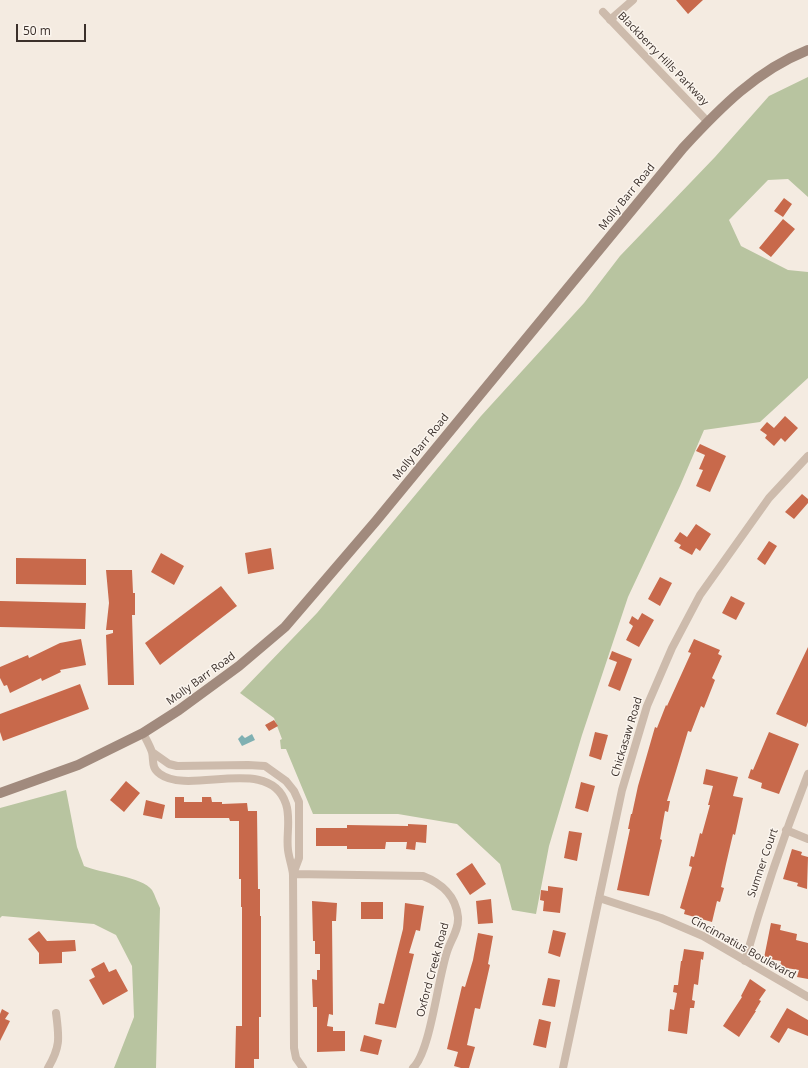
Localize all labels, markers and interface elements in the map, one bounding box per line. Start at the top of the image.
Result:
street label: Blackberry Hills Parkway [615,9,711,109]
scale bar [18,16,88,42]
text: 50 m [23,22,51,39]
street label: Molly Barr Road [596,161,658,233]
street label: Molly Barr Road [390,411,452,483]
street label: Molly Barr Road [164,650,238,708]
street label: Chickasaw Road [609,696,645,778]
street label: Sumner Court [745,827,781,899]
street label: Cincinnatius Boulevard [688,914,798,982]
street label: Oxford Creek Road [414,921,452,1019]

